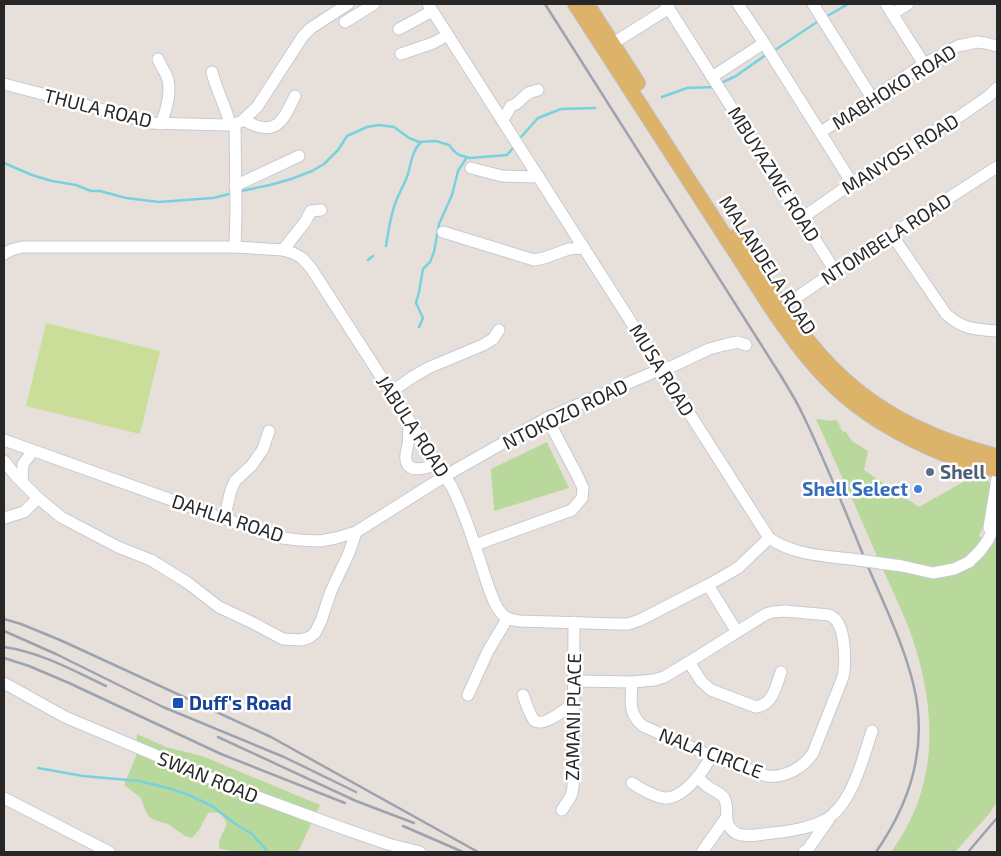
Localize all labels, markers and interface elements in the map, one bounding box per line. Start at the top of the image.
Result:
street label: MABHOKO ROAD [827,39,960,134]
street label: THULA ROAD [42,83,155,132]
street label: MBUYAZWE ROAD [724,102,825,246]
street label: MANYOSI ROAD [837,108,963,199]
street label: NTOMBELA ROAD [817,188,955,289]
street label: MALANDELA ROAD [715,191,822,338]
street label: MUSA ROAD [625,319,700,420]
street label: JABULA ROAD [372,370,455,481]
street label: NTOKOZO ROAD [498,373,631,454]
place label: Shell [940,460,987,483]
marker: Shell [924,466,936,478]
place label: Shell Select [802,477,908,500]
marker: Shell Select [912,483,924,495]
street label: DAHLIA ROAD [169,489,287,546]
street label: ZAMANI PLACE [560,653,585,781]
place label: Duff's Road [189,691,292,714]
marker: Duff's Road [171,696,185,710]
street label: NALA CIRCLE [656,722,766,783]
street label: SWAN ROAD [155,746,262,807]

